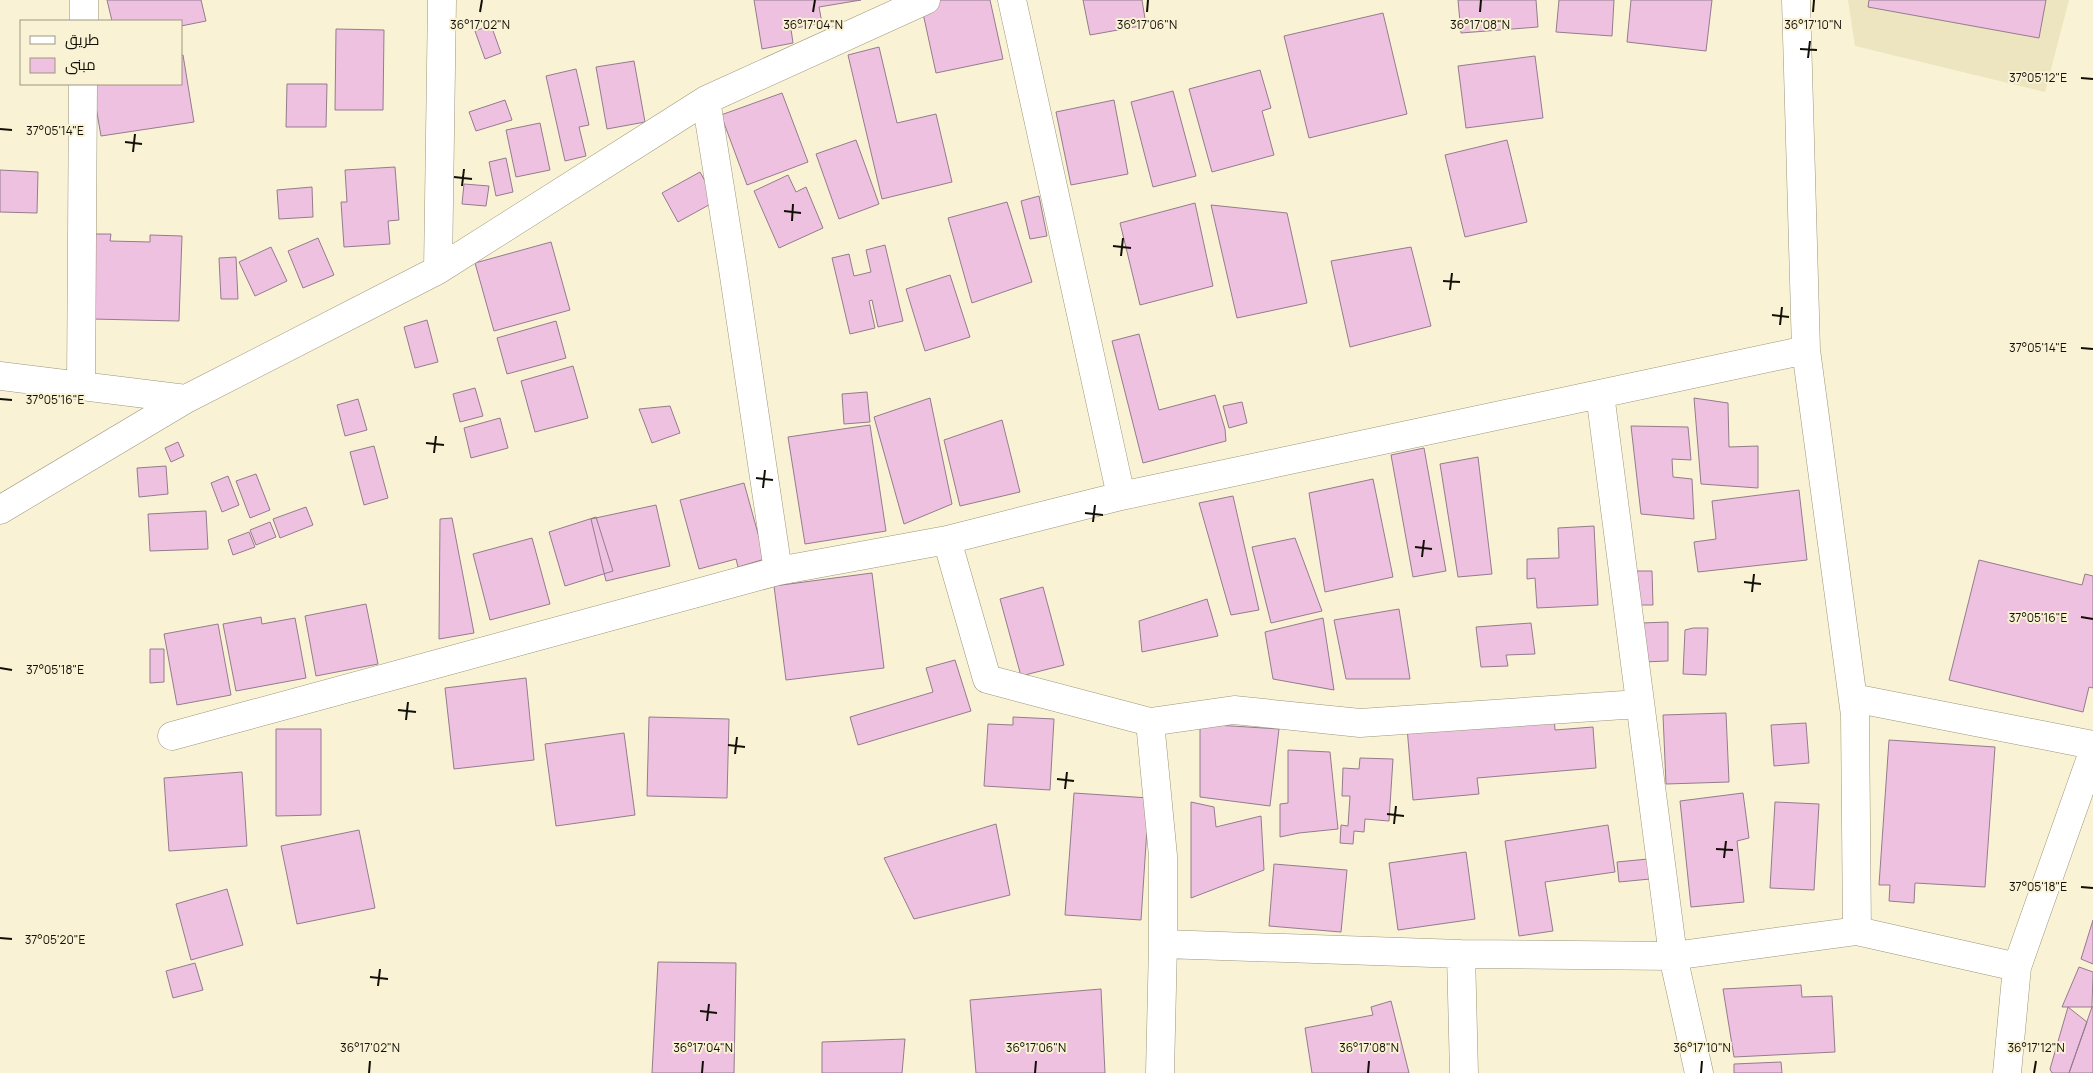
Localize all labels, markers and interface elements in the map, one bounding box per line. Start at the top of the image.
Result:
text: 36°17'02"N [450,16,510,33]
text: 36°17'04"N [783,16,843,33]
text: 36°17'06"N [1117,16,1177,33]
text: 36°17'08"N [1450,16,1510,33]
text: 36°17'10"N [1784,16,1842,33]
legend [20,20,182,85]
text: طريق [65,29,99,50]
text: مبنى [65,54,96,75]
text: 37°05'12"E [2009,69,2067,86]
text: 37°05'14"E [26,122,84,139]
text: 37°05'14"E [2009,339,2067,356]
text: 37°05'16"E [26,391,84,408]
text: 37°05'16"E [2009,609,2067,626]
text: 37°05'18"E [26,661,84,678]
text: 37°05'18"E [2009,878,2067,895]
text: 37°05'20"E [25,931,85,948]
text: 36°17'02"N [340,1039,400,1056]
text: 36°17'04"N [673,1039,733,1056]
text: 36°17'06"N [1006,1039,1066,1056]
text: 36°17'08"N [1339,1039,1399,1056]
text: 36°17'10"N [1673,1039,1731,1056]
text: 36°17'12"N [2007,1039,2065,1056]

